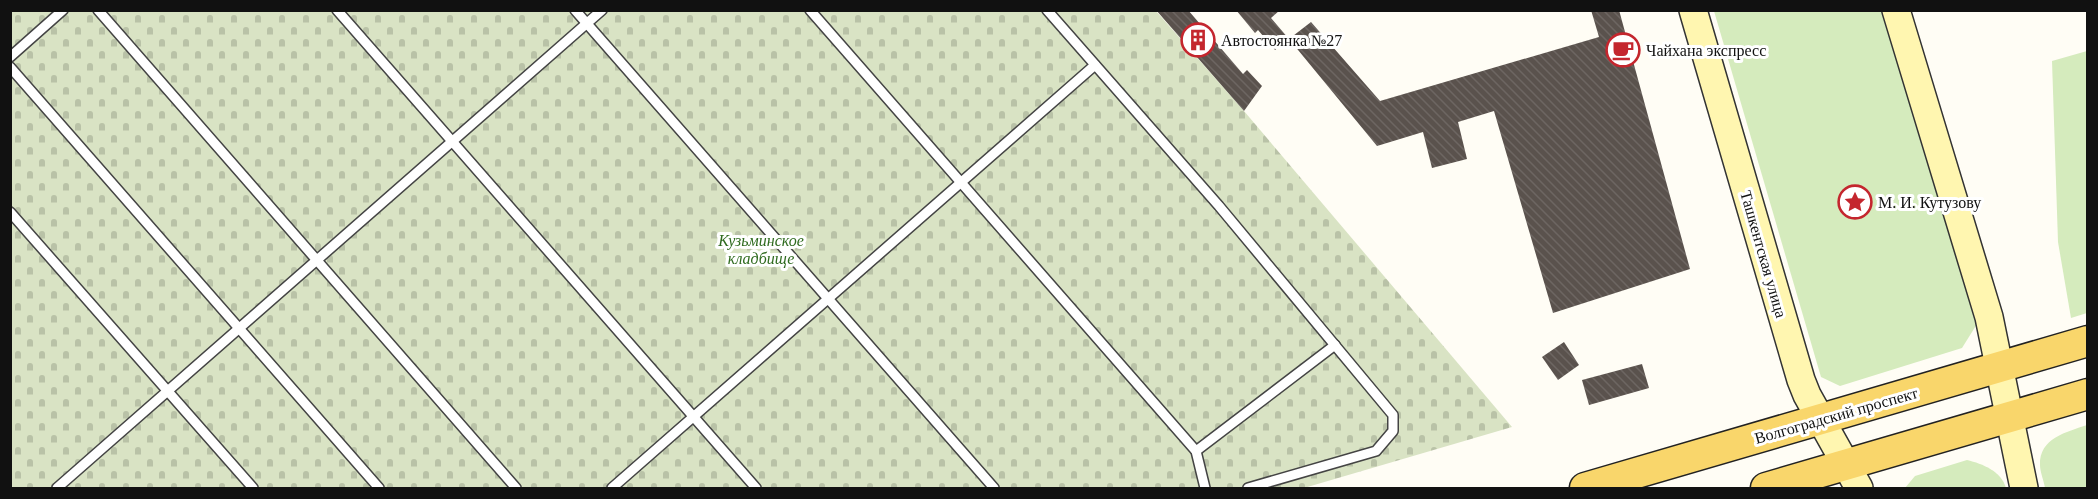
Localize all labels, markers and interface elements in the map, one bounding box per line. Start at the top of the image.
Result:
building icon: Автостоянка №27 [1180,22,1216,58]
place label: Автостоянка №27 [1221,32,1342,49]
cafe icon: Чайхана экспресс [1605,32,1641,68]
place label: Чайхана экспресс [1646,42,1766,60]
place icon: М. И. Кутузову [1837,184,1873,220]
street label: Ташкентская улица [1736,189,1790,320]
place label: М. И. Кутузову [1878,194,1981,212]
park label: Кузьминское кладбище [717,232,804,268]
street label: Волгоградский проспект [1753,384,1920,448]

